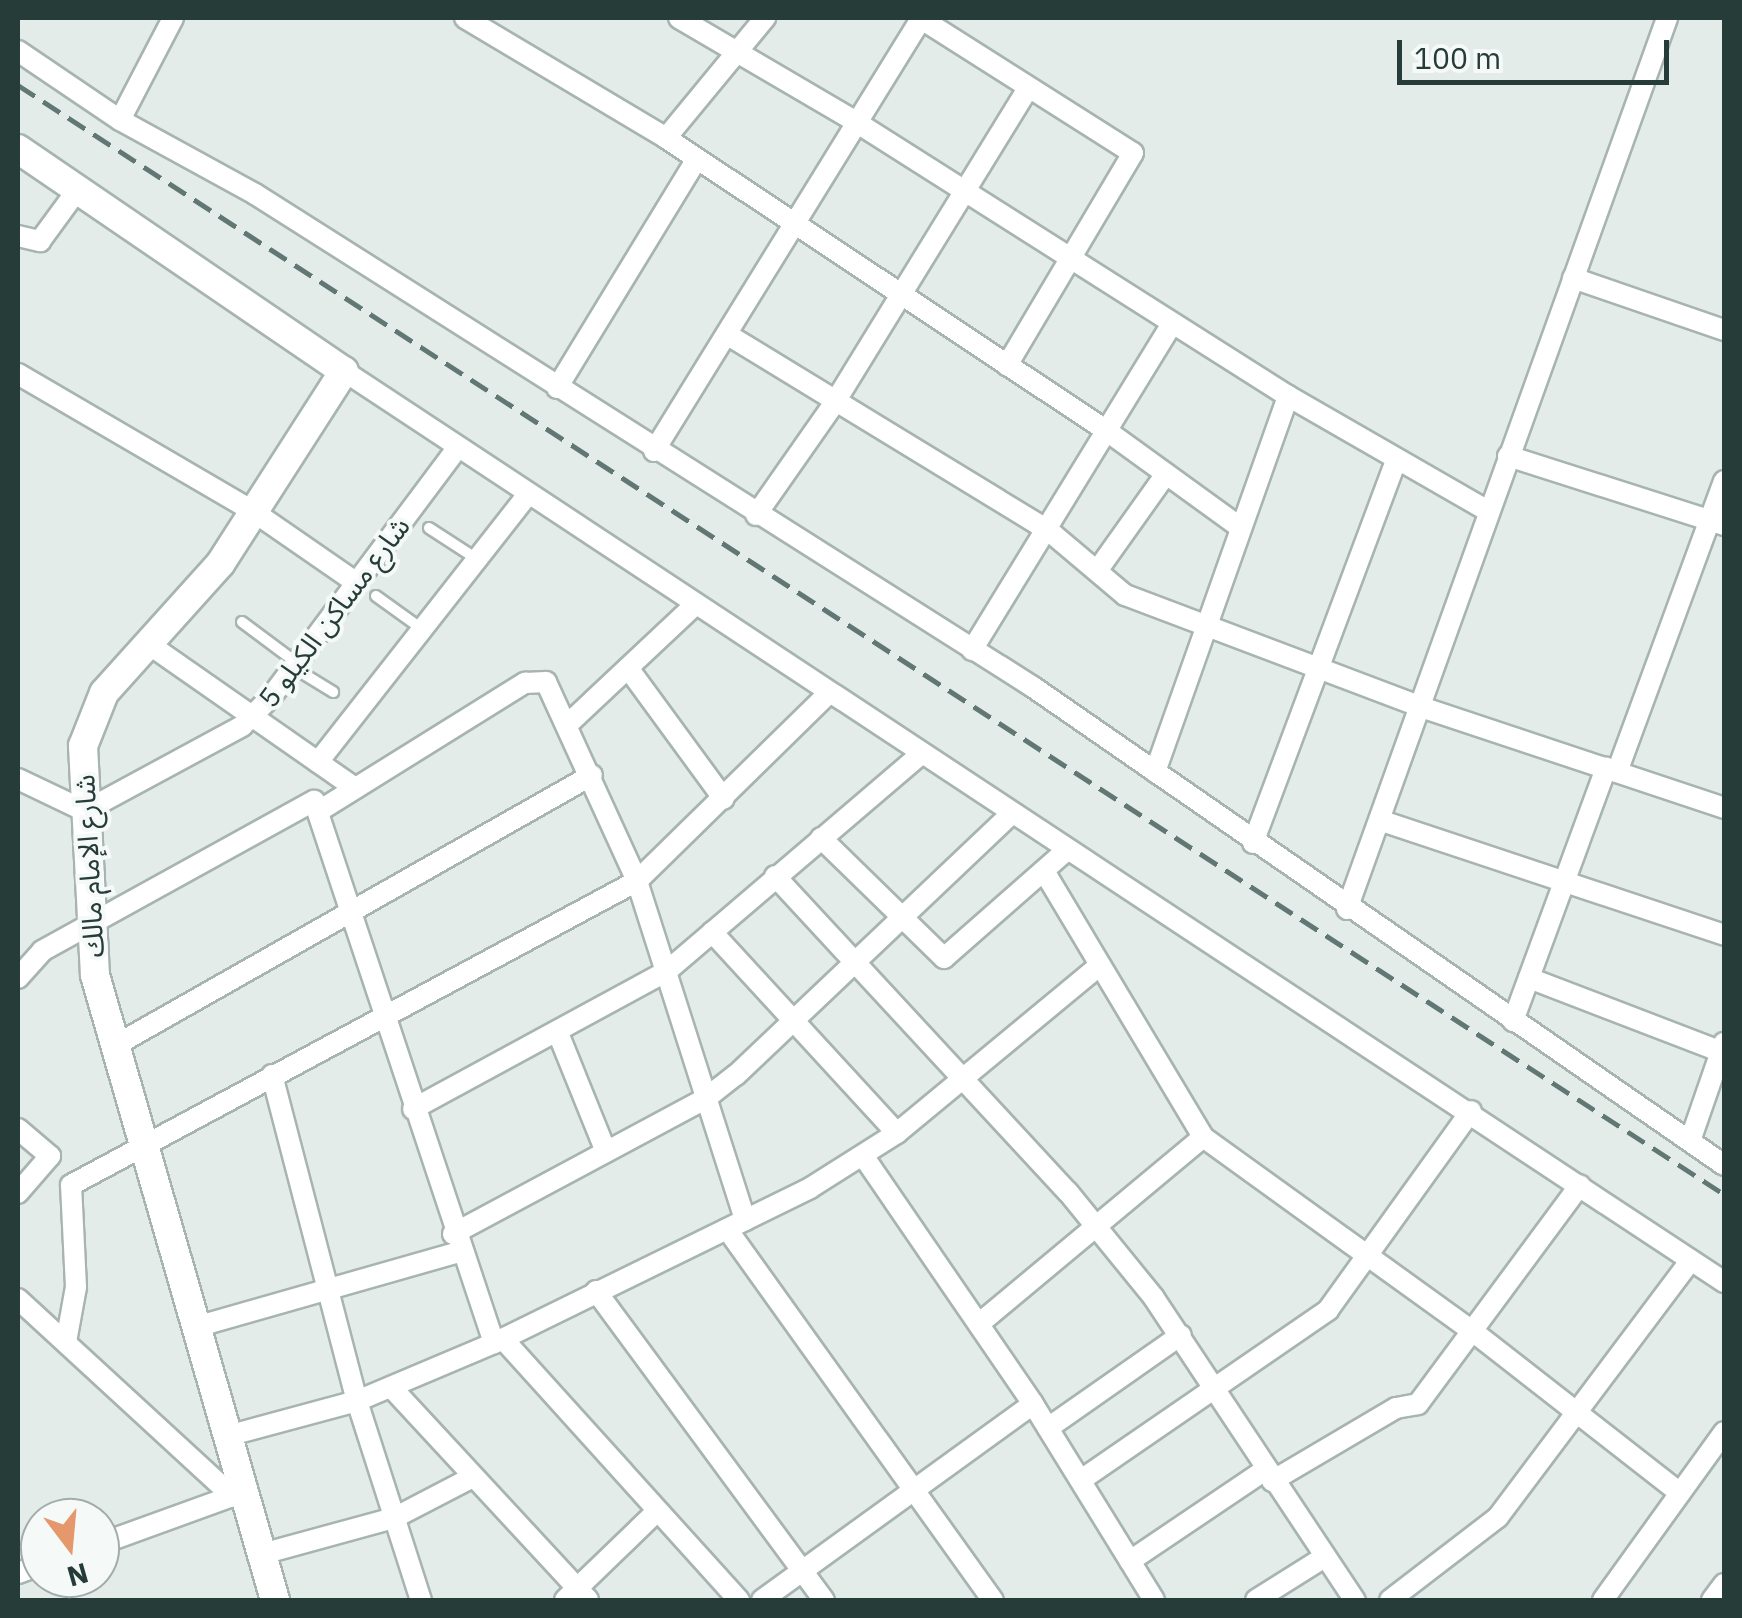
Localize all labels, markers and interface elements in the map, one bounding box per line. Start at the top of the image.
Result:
scale bar [1402,20,1674,82]
text: 100 m [1414,38,1501,77]
street label: شارع مساكن الكيلو 5 [251,510,417,714]
street label: شارع الإمام مالك [67,774,111,958]
north arrow [20,1498,120,1598]
text: N [63,1555,93,1596]

